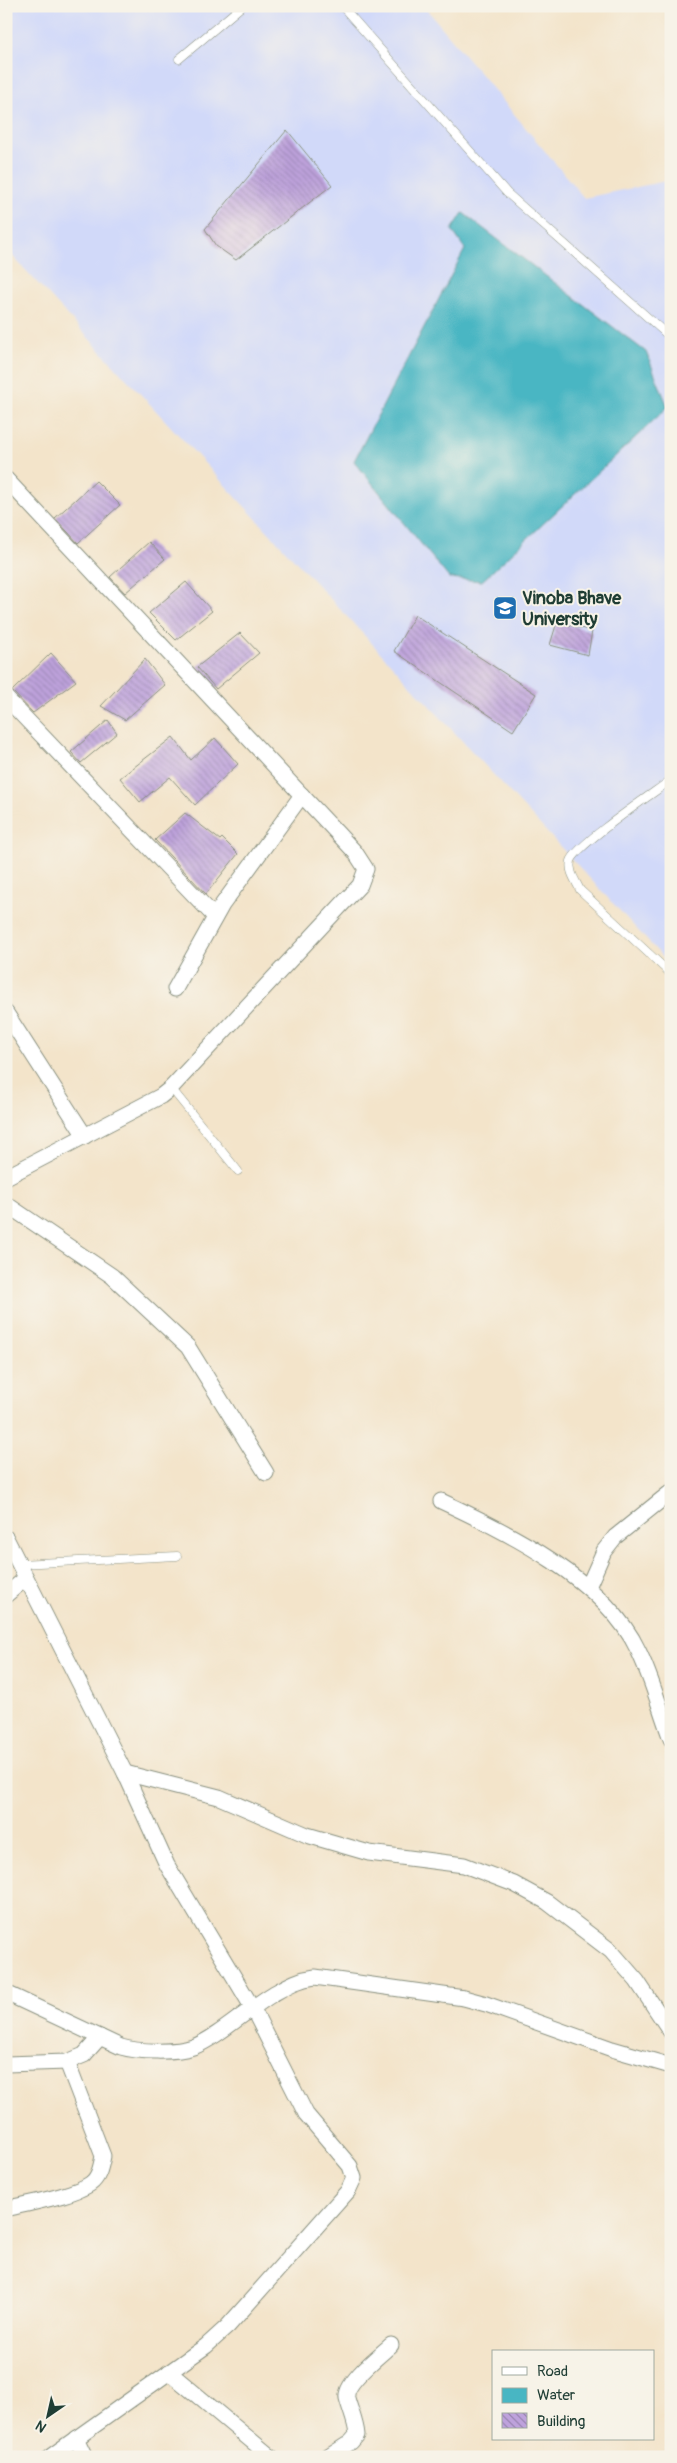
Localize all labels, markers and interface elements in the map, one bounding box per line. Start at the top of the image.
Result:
place label: Vinoba Bhave University [522,587,622,631]
school or university icon: Vinoba Bhave University [492,595,518,621]
legend [492,2350,654,2440]
text: Road [537,2362,568,2381]
text: Water [537,2386,576,2405]
north arrow [22,2390,72,2440]
text: Building [537,2412,585,2431]
text: N [32,2417,50,2436]

